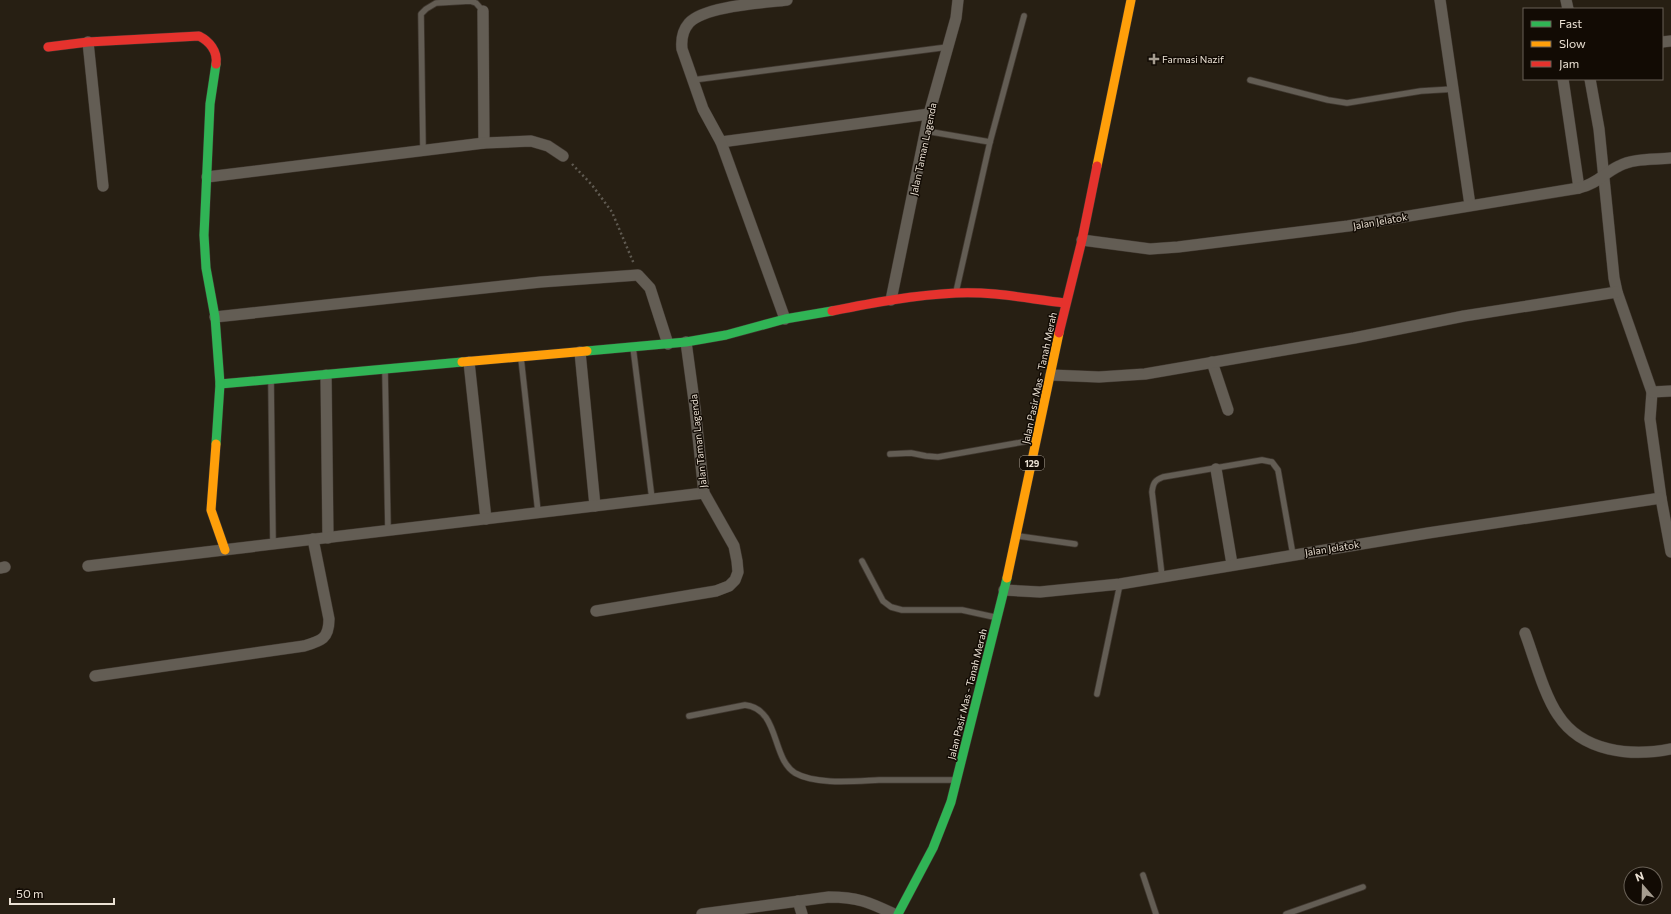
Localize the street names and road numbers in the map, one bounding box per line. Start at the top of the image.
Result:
street label: Jalan Taman Lagenda [907,102,939,196]
street label: Jalan Jelatok [1352,210,1409,232]
street label: Jalan Pasir Mas - Tanah Merah [1019,311,1059,445]
street label: Jalan Taman Lagenda [687,394,709,488]
road number: 129 [1020,456,1044,470]
street label: Jalan Jelatok [1304,538,1361,558]
street label: Jalan Pasir Mas - Tanah Merah [945,627,989,761]

